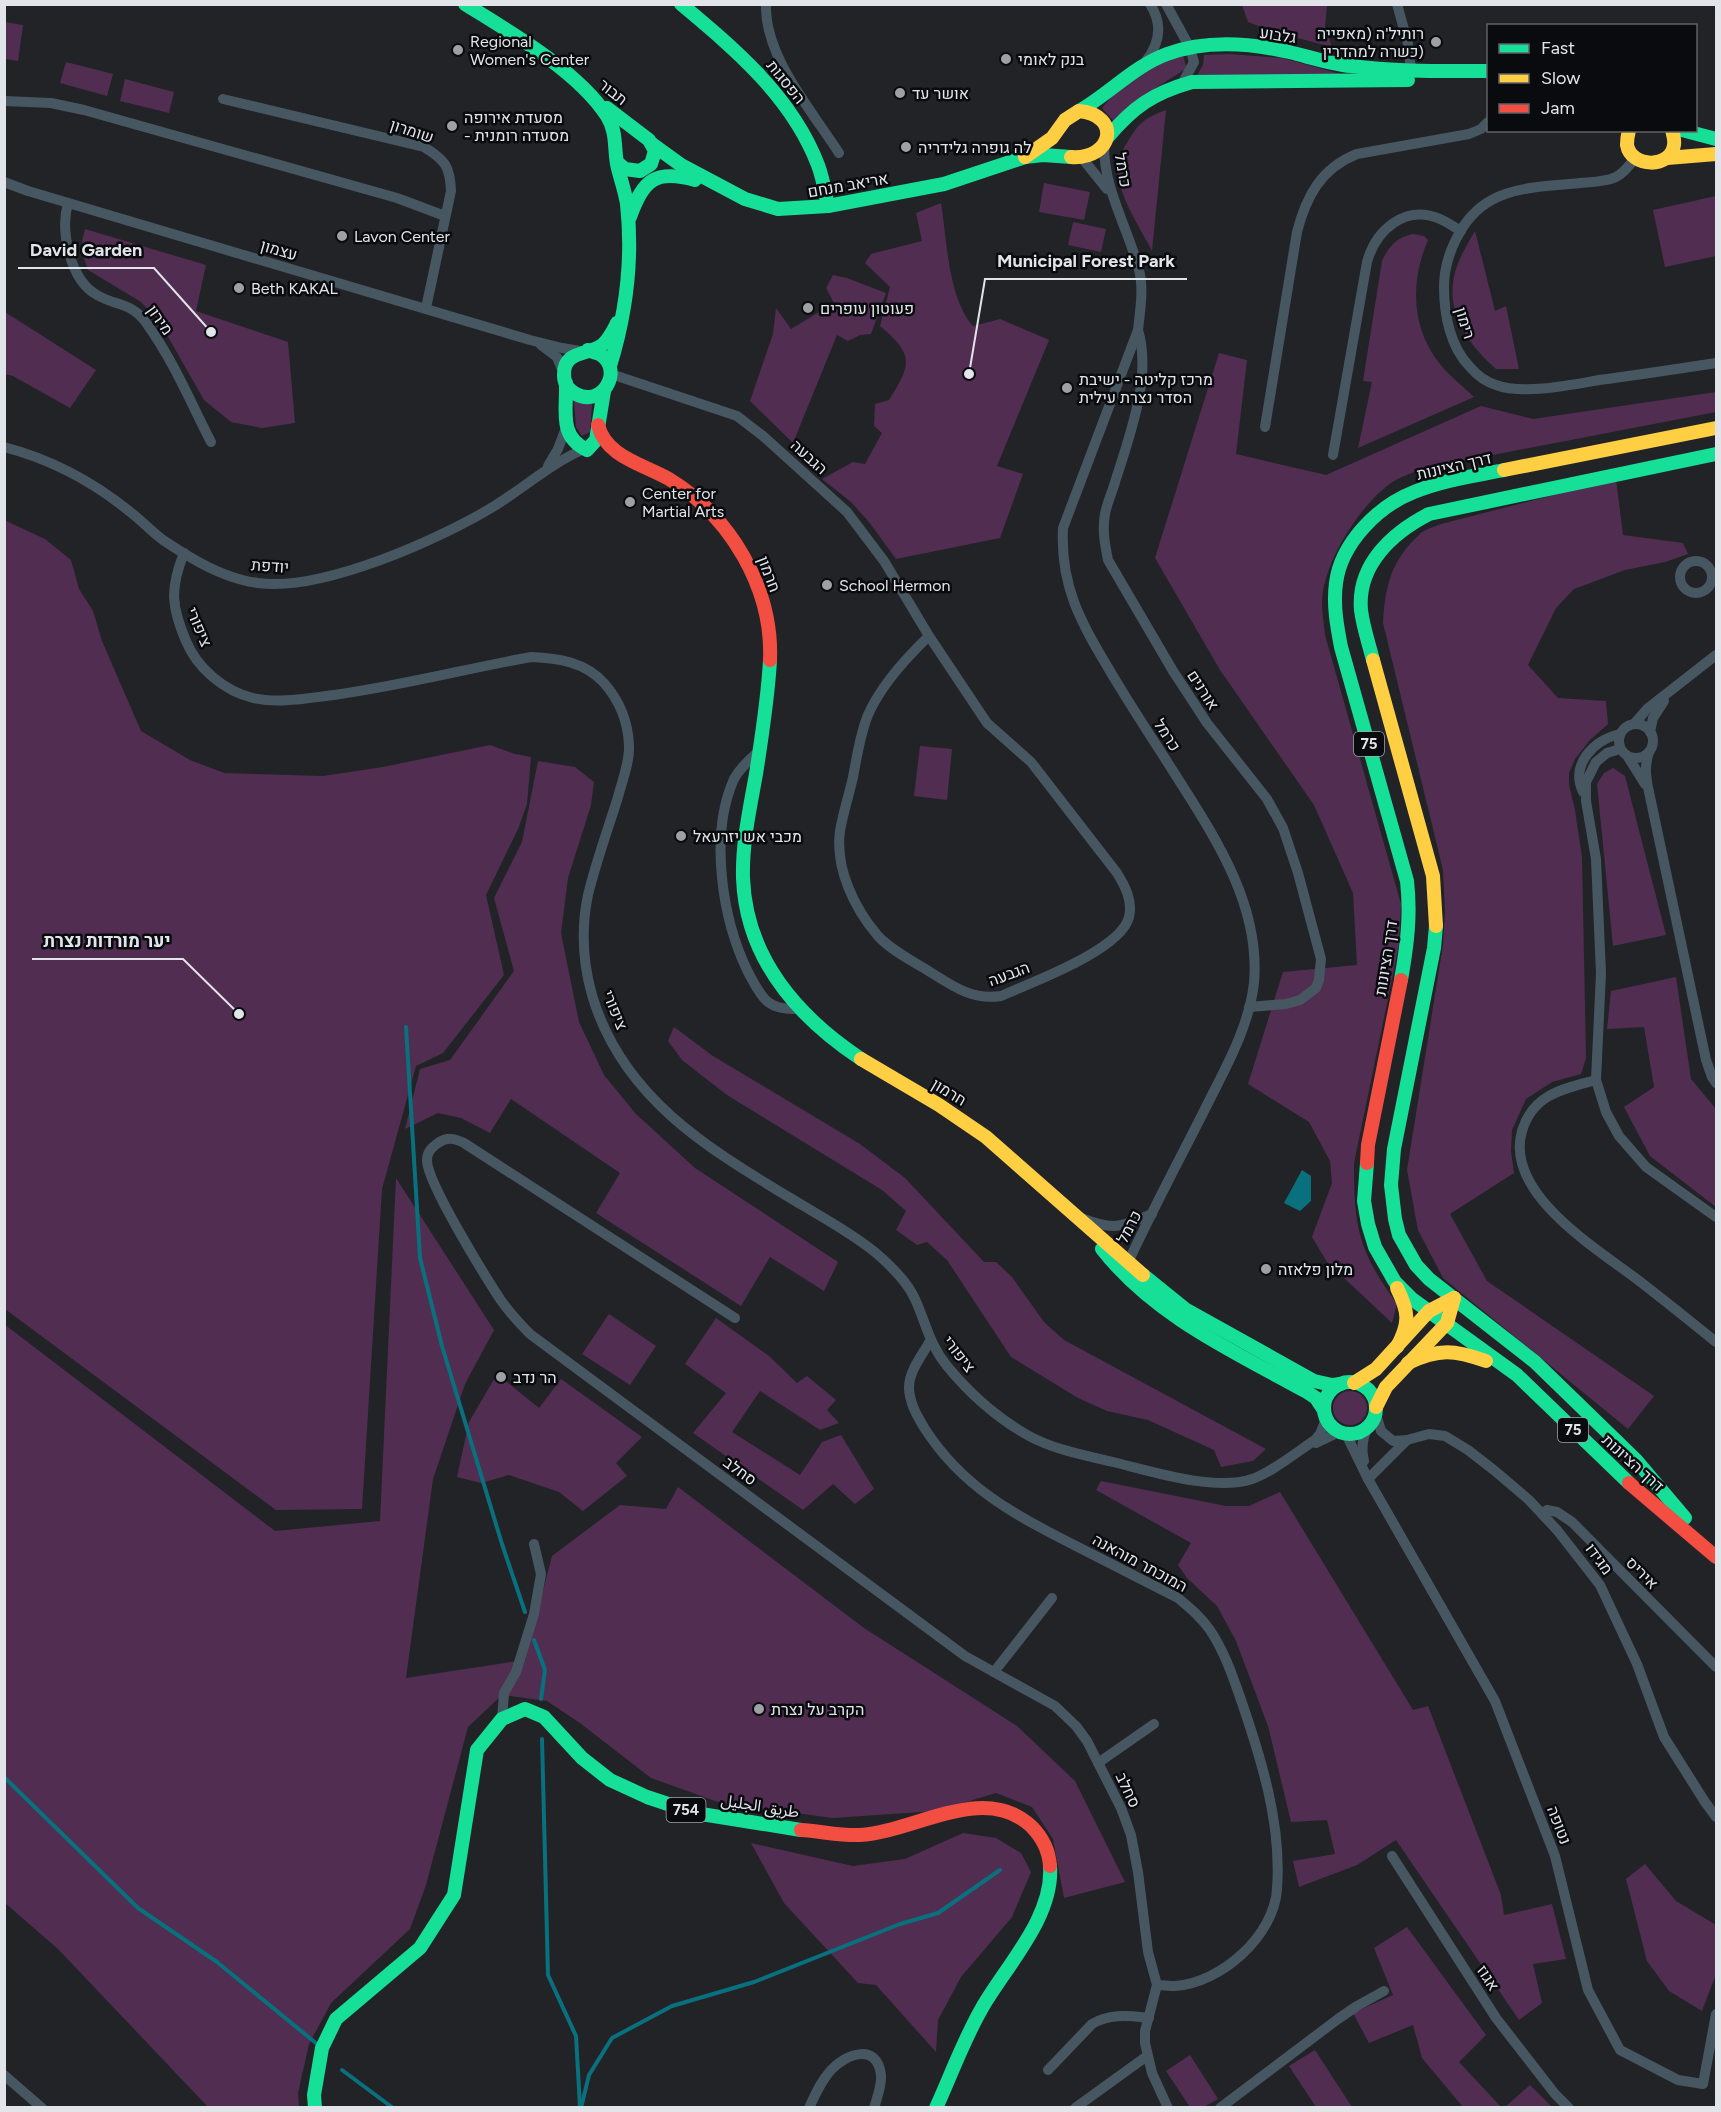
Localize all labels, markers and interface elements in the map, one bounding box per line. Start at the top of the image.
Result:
street label: גלבוע [1258,23,1298,47]
place label: רותיל'ה (מאפייה כשרה למהדרין) [1317,24,1424,61]
legend [1487,24,1697,132]
place label: Regional Women's Center [470,32,590,69]
marker: רותיל'ה (מאפייה כשרה למהדרין) [1429,35,1443,49]
text: Fast [1541,37,1575,59]
marker: Regional Women's Center [451,43,465,57]
place label: בנק לאומי [1018,50,1085,69]
marker: בנק לאומי [999,52,1013,66]
street label: הפסגות [763,56,809,108]
text: Slow [1541,67,1580,89]
street label: תבור [595,75,631,109]
place label: אושר עד [912,84,969,103]
marker: אושר עד [893,86,907,100]
text: Jam [1541,97,1575,119]
place label: מסעדת אירופה - מסעדה רומנית [464,108,569,145]
street label: שומרון [388,115,436,147]
marker: מסעדת אירופה - מסעדה רומנית [445,119,459,133]
place label: לה גופרה גלידריה [918,138,1031,157]
marker: לה גופרה גלידריה [899,140,913,154]
street label: כרמל [1111,151,1135,189]
street label: אריאב מנחם [806,169,890,201]
place label: Lavon Center [354,227,451,246]
marker: Lavon Center [335,229,349,243]
callout: David Garden [18,232,154,268]
street label: עצמון [258,236,300,264]
text: David Garden [30,239,142,261]
callout: Municipal Forest Park [985,243,1187,279]
text: Municipal Forest Park [997,250,1175,272]
place label: Beth KAKAL [251,279,339,298]
marker: Beth KAKAL [232,281,246,295]
place label: פעוטון עופרים [820,299,914,318]
street label: מירון [143,301,177,339]
marker: פעוטון עופרים [801,301,815,315]
street label: רימון [1451,305,1479,341]
place label: מרכז קליטה - ישיבת הסדר נצרת עילית [1079,370,1213,407]
marker: מרכז קליטה - ישיבת הסדר נצרת עילית [1060,381,1074,395]
street label: הגבעה [787,436,831,478]
street label: דרך הציונות [1415,448,1493,484]
place label: Center for Martial Arts [642,484,724,521]
marker: Center for Martial Arts [623,495,637,509]
street label: חרמון [753,553,785,595]
street label: יודפת [250,555,290,577]
place label: School Hermon [839,576,950,595]
marker: School Hermon [820,578,834,592]
street label: ציפורי [182,604,216,650]
street label: אורנים [1183,667,1223,713]
street label: כרמל [1150,715,1184,755]
road number: 75 [1354,732,1384,756]
place label: מכבי אש יזרעאל [693,827,802,846]
marker: מכבי אש יזרעאל [674,829,688,843]
street label: דרך הציונות [1371,919,1401,997]
callout: יער מורדות נצרת [32,923,183,959]
text: יער מורדות נצרת [43,930,171,952]
street label: הגבעה [986,958,1032,990]
street label: ציפורי [599,987,632,1033]
street label: חרמון [928,1074,970,1110]
street label: כרמל [1113,1207,1145,1247]
place label: מלון פלאזה [1278,1260,1353,1279]
marker: מלון פלאזה [1259,1262,1273,1276]
street label: ציפורי [939,1332,979,1376]
place label: הר נדב [513,1368,557,1387]
marker: הר נדב [494,1370,508,1384]
road number: 75 [1558,1418,1588,1442]
street label: דרך הציונות [1598,1430,1668,1496]
street label: סחלב [720,1453,760,1489]
street label: המוכתר מוהאנה [1089,1530,1191,1596]
street label: מגידו [1581,1540,1617,1578]
street label: איריס [1622,1553,1662,1593]
place label: הקרב על נצרת [771,1700,864,1719]
marker: הקרב על נצרת [752,1702,766,1716]
street label: סחלב [1112,1769,1144,1811]
street label: طريق الجليل [719,1790,801,1823]
road number: 754 [666,1798,706,1822]
street label: נטופה [1543,1803,1575,1847]
street label: אגוז [1473,1962,1503,1994]

